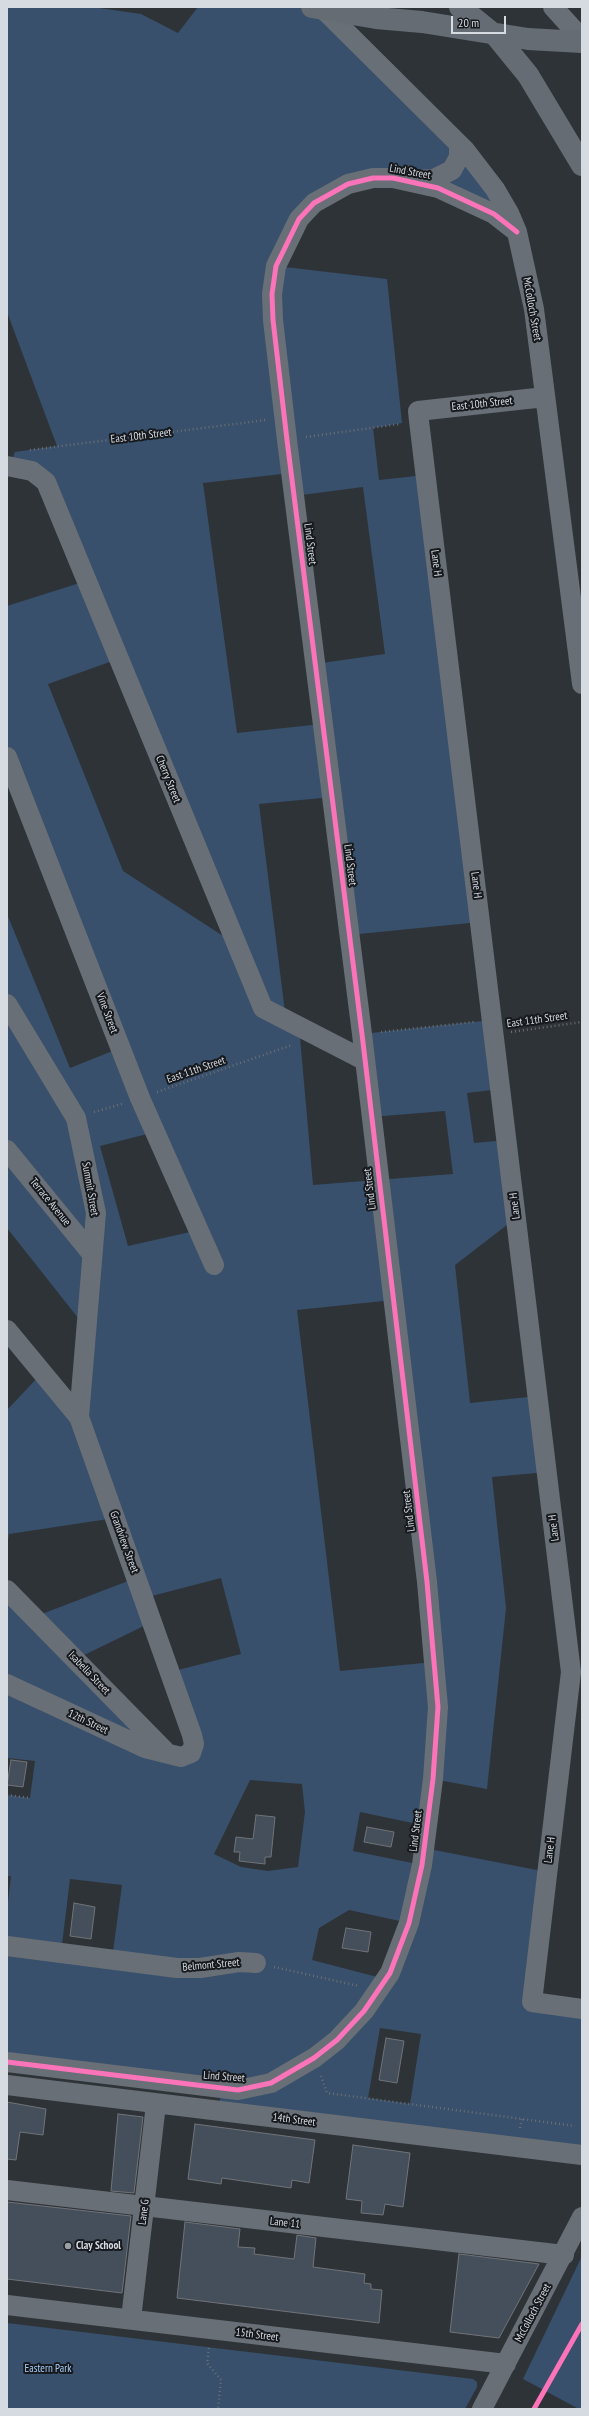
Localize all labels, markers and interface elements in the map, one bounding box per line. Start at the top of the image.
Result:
scale bar [453,8,508,34]
text: 20 m [458,15,479,30]
street label: Lind Street [388,162,432,182]
street label: McColloch Street [520,276,544,342]
street label: East 10th Street [451,394,513,414]
street label: East 10th Street [110,426,172,446]
street label: Lind Street [301,523,319,565]
street label: Lane H [428,549,444,577]
street label: Cherry Street [153,753,183,805]
street label: Lind Street [341,844,359,886]
street label: Lane H [468,871,484,899]
street label: Vine Street [93,991,121,1035]
street label: East 11th Street [506,1009,568,1031]
street label: East 11th Street [165,1054,227,1086]
street label: Summit Street [79,1161,101,1217]
street label: Lind Street [361,1168,379,1210]
street label: Terrace Avenue [27,1176,73,1228]
street label: Lane H [507,1192,523,1220]
street label: Lind Street [400,1490,418,1532]
street label: Grandview Street [107,1509,141,1575]
street label: Lane H [546,1514,562,1542]
street label: Isabella Street [65,1649,113,1697]
street label: 12th Street [66,1707,110,1737]
street label: Lind Street [407,1810,425,1852]
street label: Lane H [542,1836,558,1864]
street label: Belmont Street [182,1956,240,1974]
street label: Lind Street [203,2069,245,2085]
street label: 14th Street [272,2111,316,2129]
street label: Lane G [136,2198,152,2226]
street label: Lane 11 [269,2215,301,2231]
place label: Clay School [76,2239,121,2253]
marker: Clay School [63,2241,73,2251]
street label: McColloch Street [512,2282,554,2344]
street label: 15th Street [235,2326,279,2344]
park label: Eastern Park [25,2362,71,2376]

